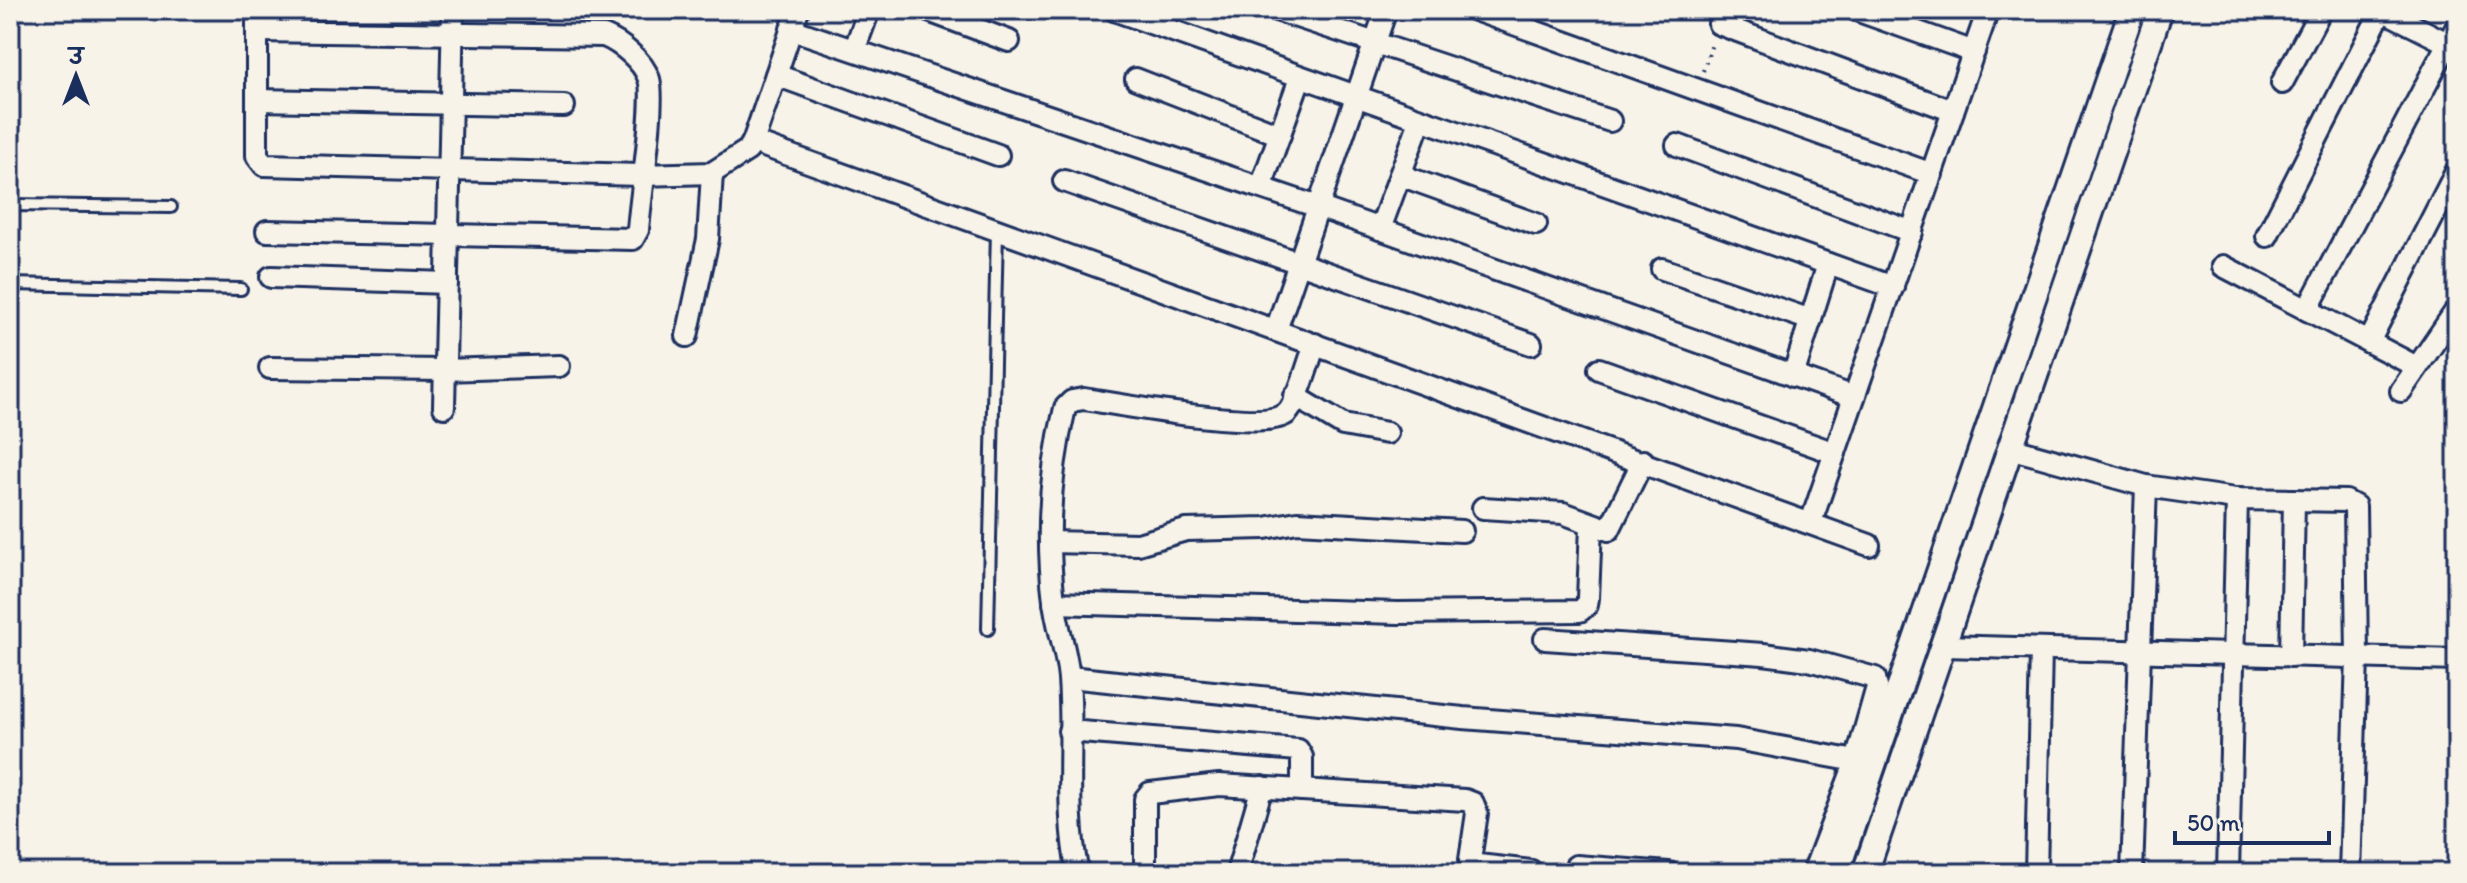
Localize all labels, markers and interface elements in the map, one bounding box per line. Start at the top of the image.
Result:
north arrow [36,36,116,116]
text: उ [67,43,86,70]
scale bar [2175,795,2329,845]
text: 50 m [2187,808,2240,837]

